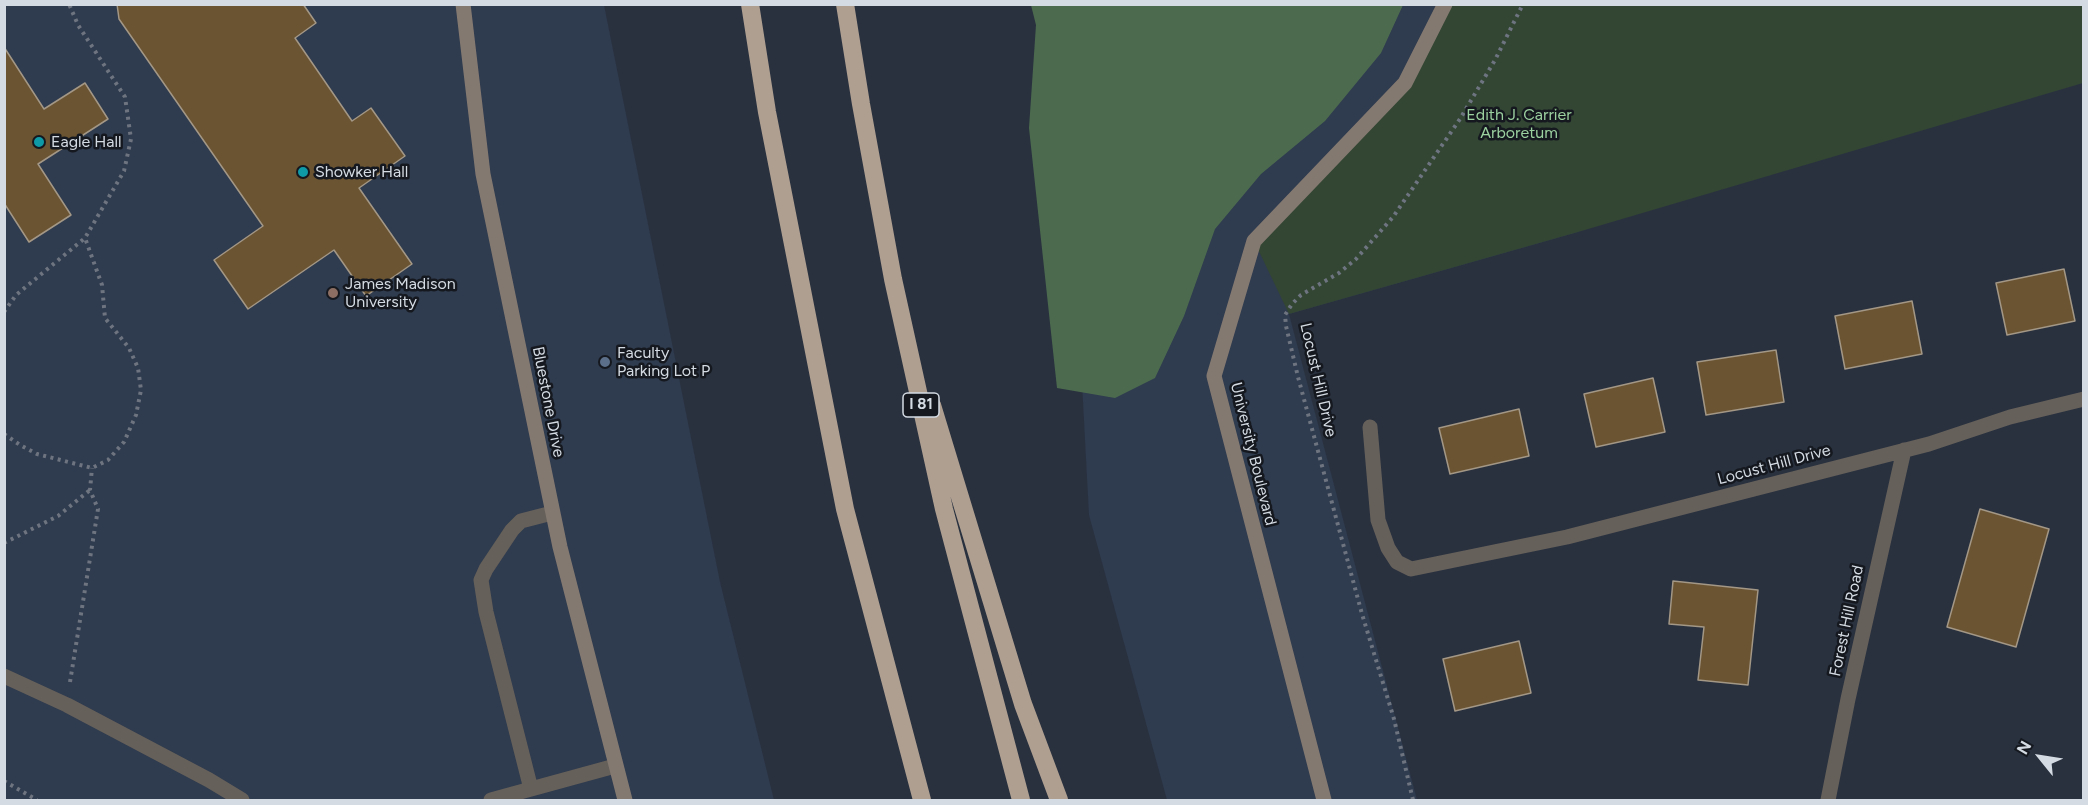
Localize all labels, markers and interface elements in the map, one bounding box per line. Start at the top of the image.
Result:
park label: Edith J. Carrier Arboretum [1466,105,1572,143]
place label: Eagle Hall [51,132,121,152]
marker: Eagle Hall [32,135,46,149]
place label: Showker Hall [315,162,408,182]
marker: Showker Hall [296,165,310,179]
place label: James Madison University [345,274,456,312]
marker: James Madison University [326,286,340,300]
street label: Locust Hill Drive [1296,321,1340,439]
place label: Faculty Parking Lot P [617,343,710,381]
street label: Bluestone Drive [528,345,568,459]
marker: Faculty Parking Lot P [598,355,612,369]
street label: University Boulevard [1226,380,1280,528]
road number: I 81 [903,393,939,417]
street label: Locust Hill Drive [1715,441,1833,489]
street label: Forest Hill Road [1826,564,1868,678]
north arrow [2010,727,2070,787]
text: N [2013,738,2035,758]

